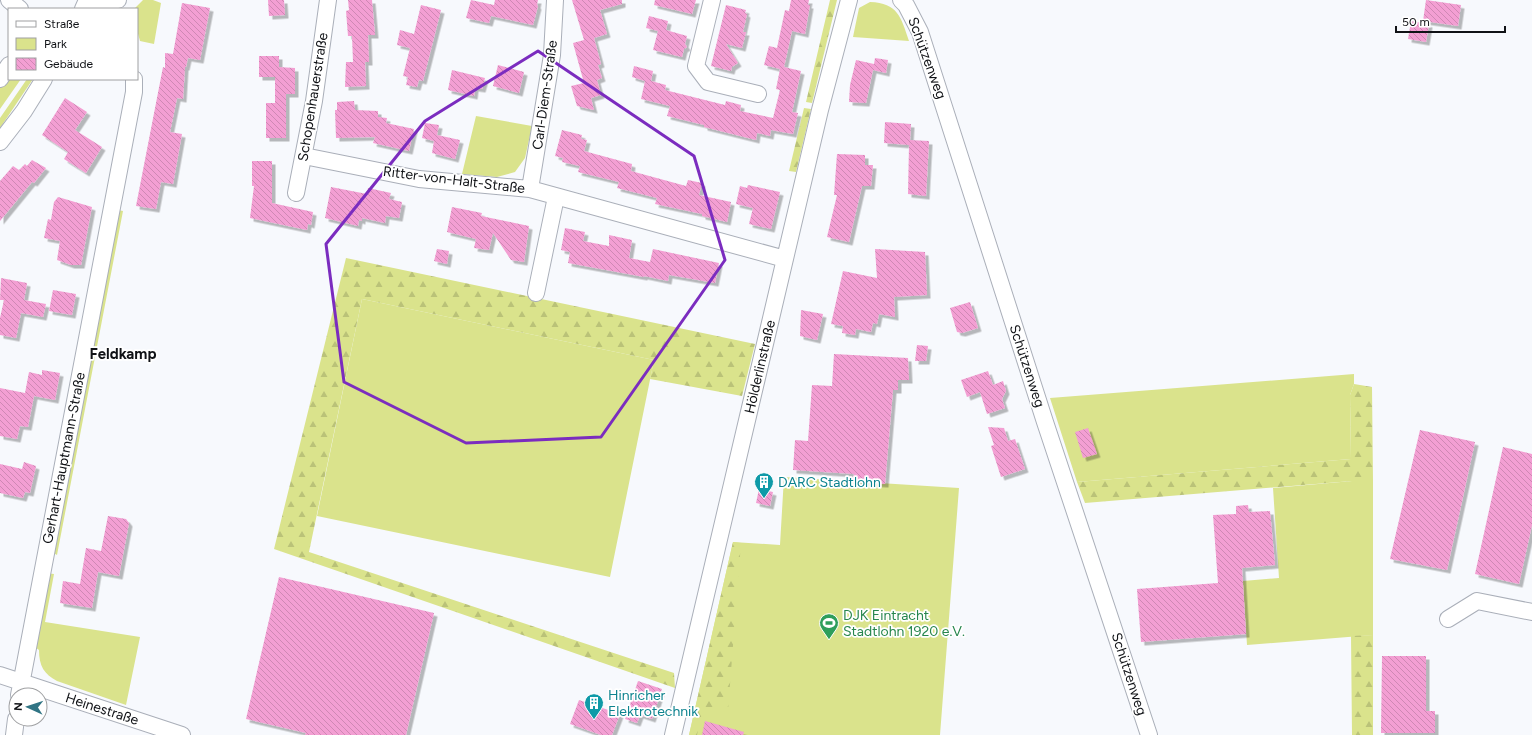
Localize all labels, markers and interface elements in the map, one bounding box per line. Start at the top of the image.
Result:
legend [8,8,138,80]
scale bar [1396,8,1505,34]
street label: Schützenweg [904,15,950,101]
text: 50 m [1402,15,1430,29]
text: Straße [44,17,80,31]
street label: Schopenhauerstraße [294,31,332,163]
text: Park [44,37,67,51]
street label: Carl-Diem-Straße [529,39,561,151]
text: Gebäude [44,57,94,71]
street label: Ritter-von-Halt-Straße [382,163,526,197]
street label: Hölderlinstraße [741,318,779,416]
street label: Schützenweg [1006,322,1048,410]
district label: Feldkamp [90,345,156,363]
street label: Gerhart-Hauptmann-Straße [39,370,89,545]
building icon: DARC Stadtlohn [753,471,775,499]
place label: DARC Stadtlohn [778,474,881,491]
place label: DJK Eintracht Stadtlohn 1920 e.V. [843,607,965,640]
sports icon: DJK Eintracht Stadtlohn 1920 e.V. [818,612,840,640]
street label: Schützenweg [1108,630,1150,718]
north arrow [8,687,48,727]
place label: Hinricher Elektrotechnik [608,687,698,720]
street label: Heinestraße [63,689,141,729]
building icon: Hinricher Elektrotechnik [583,692,605,720]
text: N [12,702,25,711]

